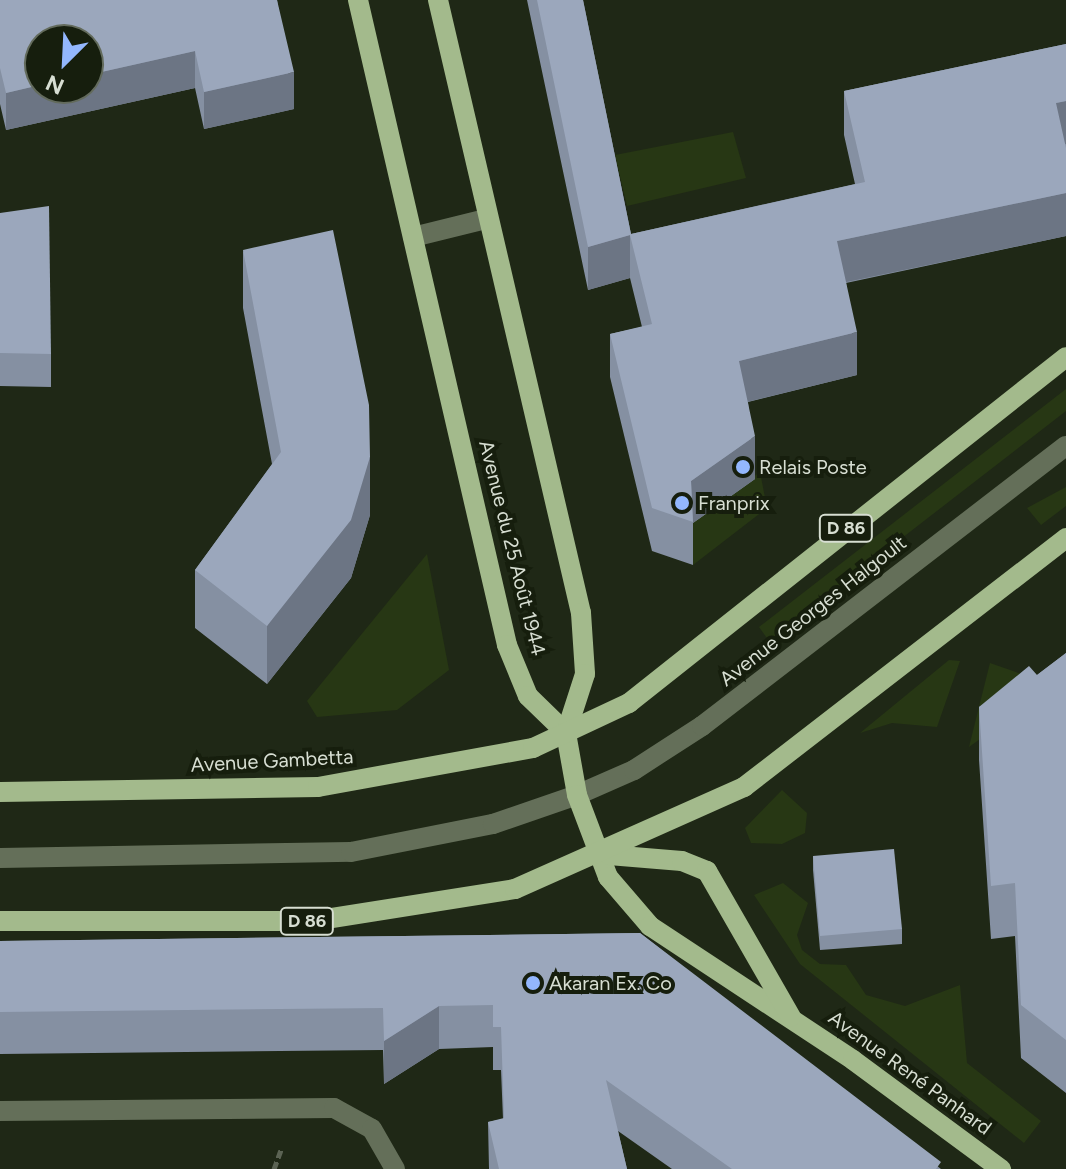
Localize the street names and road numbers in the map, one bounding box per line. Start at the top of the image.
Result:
street label: Avenue du 25 Août 1944 [474,438,550,658]
road number: D 86 [818,514,874,542]
street label: Avenue Georges Halgoult [715,531,911,691]
street label: Avenue Gambetta [190,745,354,777]
road number: D 86 [279,907,335,935]
street label: Avenue René Panhard [824,1006,996,1140]

